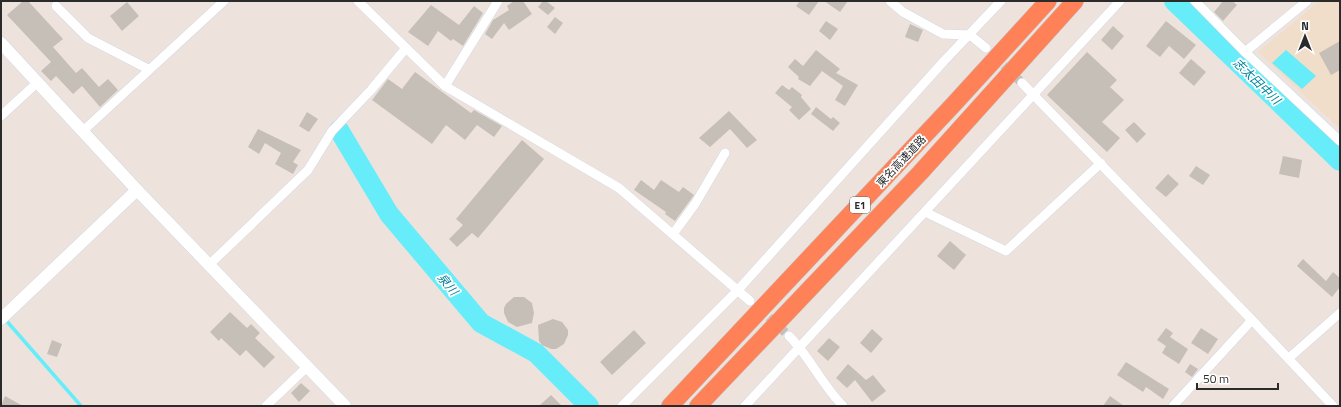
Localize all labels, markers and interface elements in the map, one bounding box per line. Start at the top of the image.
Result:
north arrow [1285,16,1325,56]
text: N [1301,18,1309,34]
water label: 志太田中川 [1229,53,1287,110]
street label: 東名高速道路 [873,131,929,191]
road number: E1 [850,197,870,213]
water label: 泉川 [433,269,464,301]
scale bar [1197,365,1278,391]
text: 50 m [1203,369,1229,388]

